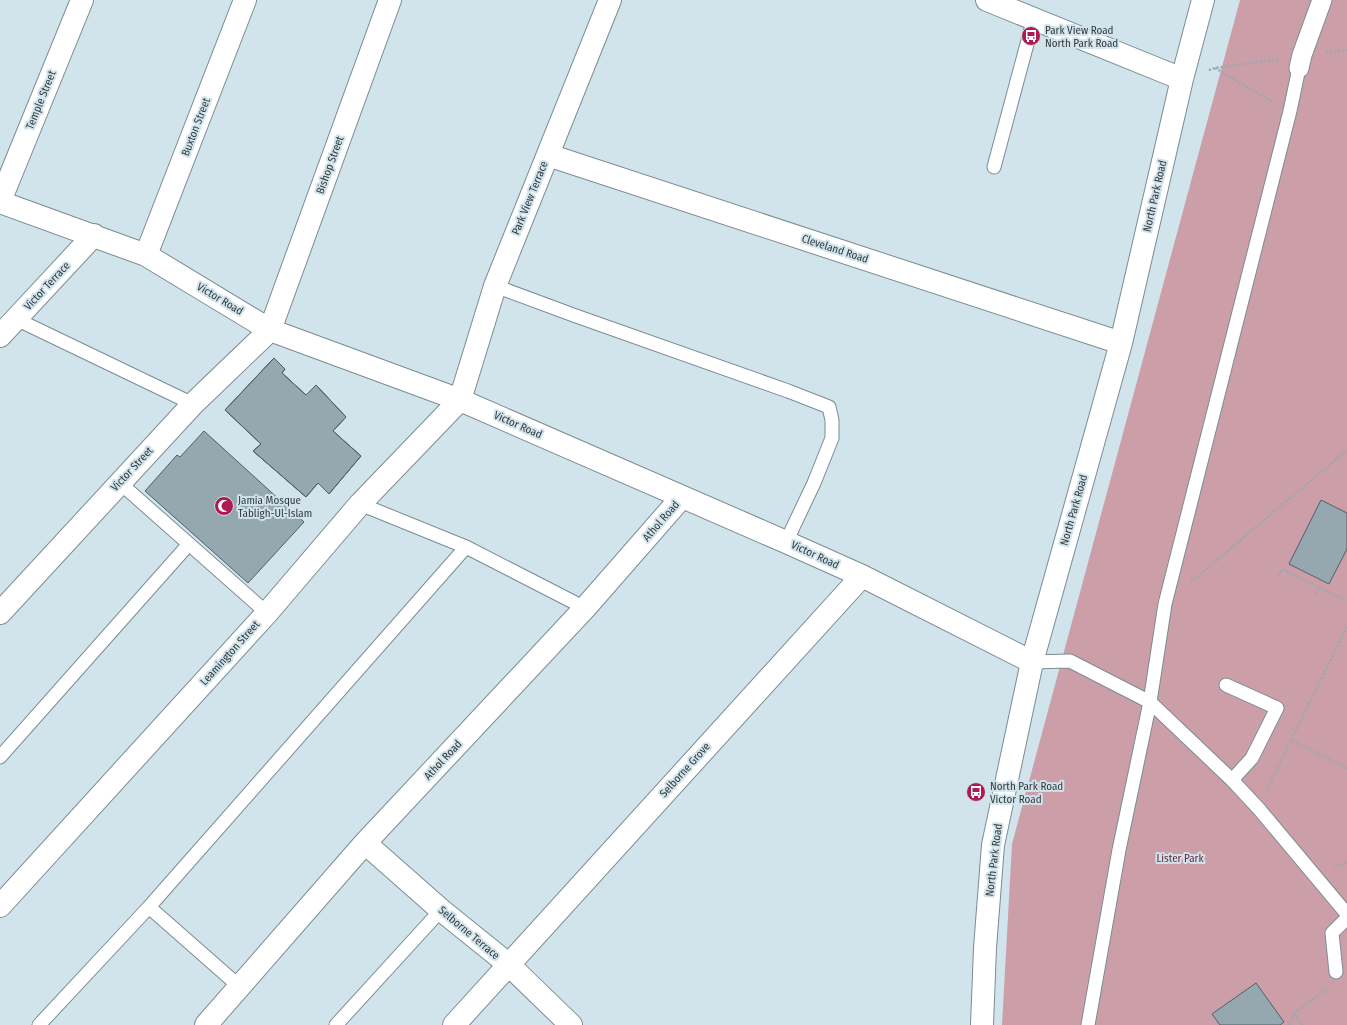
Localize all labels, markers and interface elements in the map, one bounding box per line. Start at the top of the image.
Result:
place label: Park View Road North Park Road [1045,24,1118,50]
bus stop icon: Park View Road North Park Road [1020,25,1042,47]
street label: Temple Street [23,68,59,131]
street label: Buxton Street [179,96,213,158]
street label: Bishop Street [314,134,347,196]
street label: Park View Terrace [509,159,551,237]
street label: North Park Road [1140,159,1170,233]
street label: Cleveland Road [800,232,870,266]
street label: Victor Terrace [21,259,73,313]
street label: Victor Road [195,280,245,318]
street label: Victor Road [492,409,544,441]
street label: Victor Street [108,444,156,494]
street label: North Park Road [1058,473,1090,547]
place label: Jamia Mosque Tabligh-Ul-Islam [238,494,312,520]
mosque icon: Jamia Mosque Tabligh-Ul-Islam [213,495,235,517]
street label: Athol Road [640,498,682,544]
street label: Victor Road [789,538,841,572]
street label: Leamington Street [198,618,263,688]
street label: Athol Road [421,738,465,782]
street label: Selborne Grove [657,740,713,800]
place label: North Park Road Victor Road [990,780,1063,806]
bus stop icon: North Park Road Victor Road [965,781,987,803]
street label: North Park Road [983,823,1005,897]
park label: Lister Park [1156,852,1204,865]
street label: Selborne Terrace [436,904,502,962]

